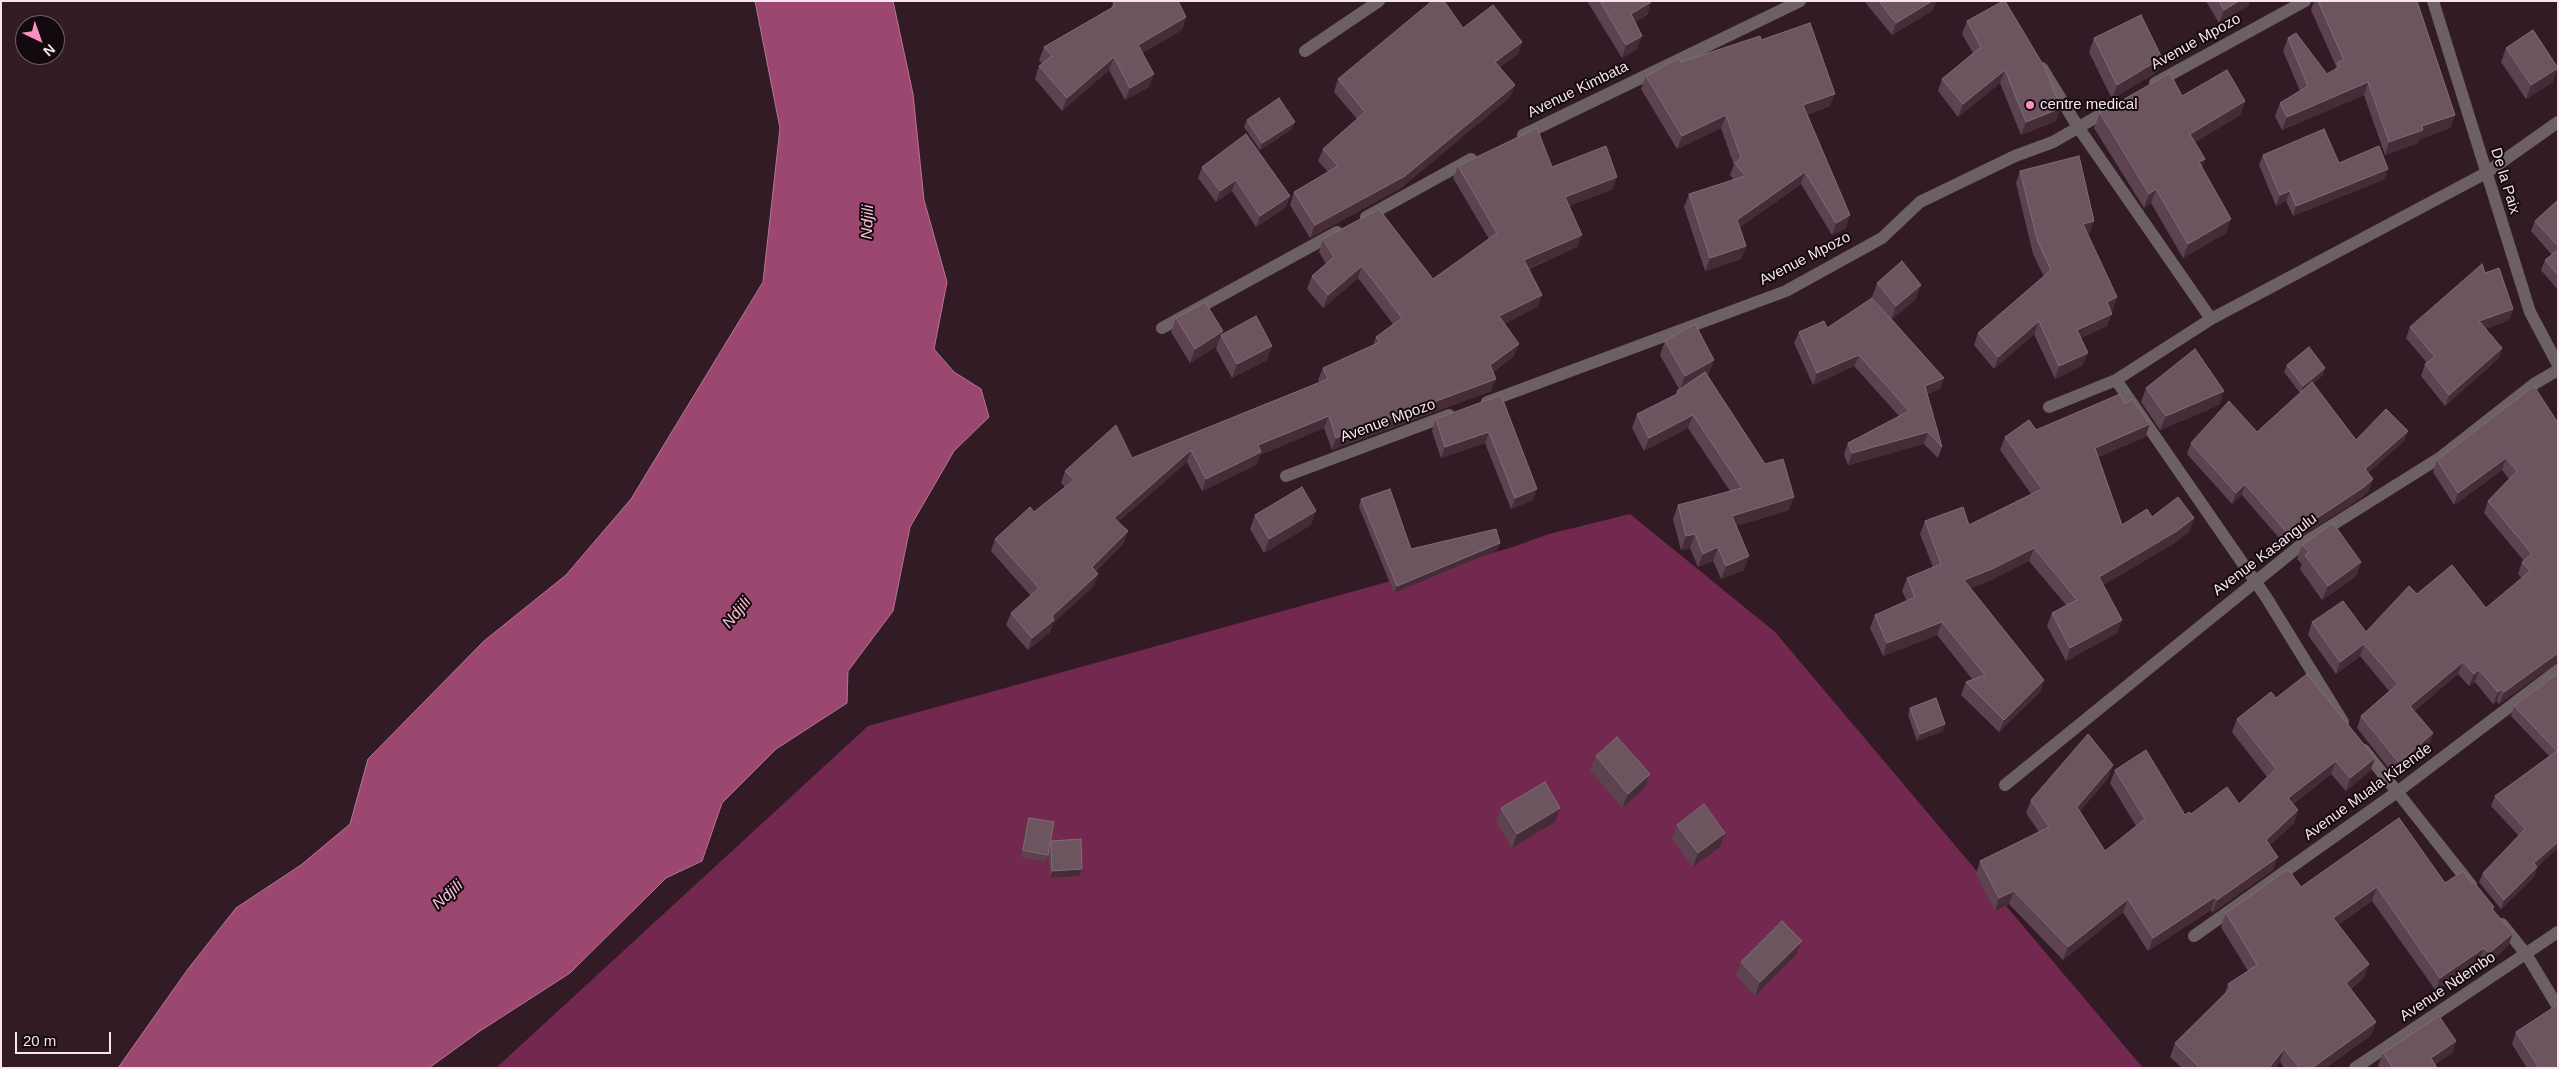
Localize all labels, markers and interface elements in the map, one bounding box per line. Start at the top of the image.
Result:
street label: Avenue Mpozo [2148,10,2244,74]
north arrow [15,15,65,65]
text: N [40,41,58,60]
street label: Avenue Kimbata [1525,58,1631,122]
place label: centre medical [2040,96,2138,114]
marker: centre medical [2024,99,2036,111]
street label: De la Paix [2486,146,2524,216]
water label: Ndjili [858,204,878,240]
street label: Avenue Mpozo [1756,228,1854,290]
street label: Avenue Mpozo [1338,395,1438,447]
street label: Avenue Kasangulu [2209,510,2321,600]
water label: Ndjili [719,593,755,633]
street label: Avenue Muala Kizende [2300,739,2436,845]
water label: Ndjili [429,876,467,914]
street label: Avenue Ndembo [2397,948,2499,1026]
scale bar [18,1022,114,1054]
text: 20 m [23,1032,56,1049]

